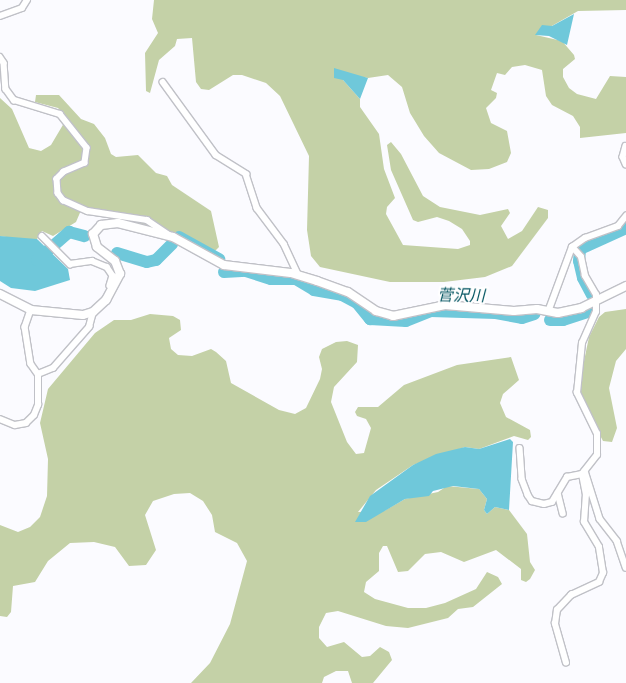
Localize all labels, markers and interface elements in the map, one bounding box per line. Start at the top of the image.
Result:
water label: 菅沢川 [437,286,485,306]

